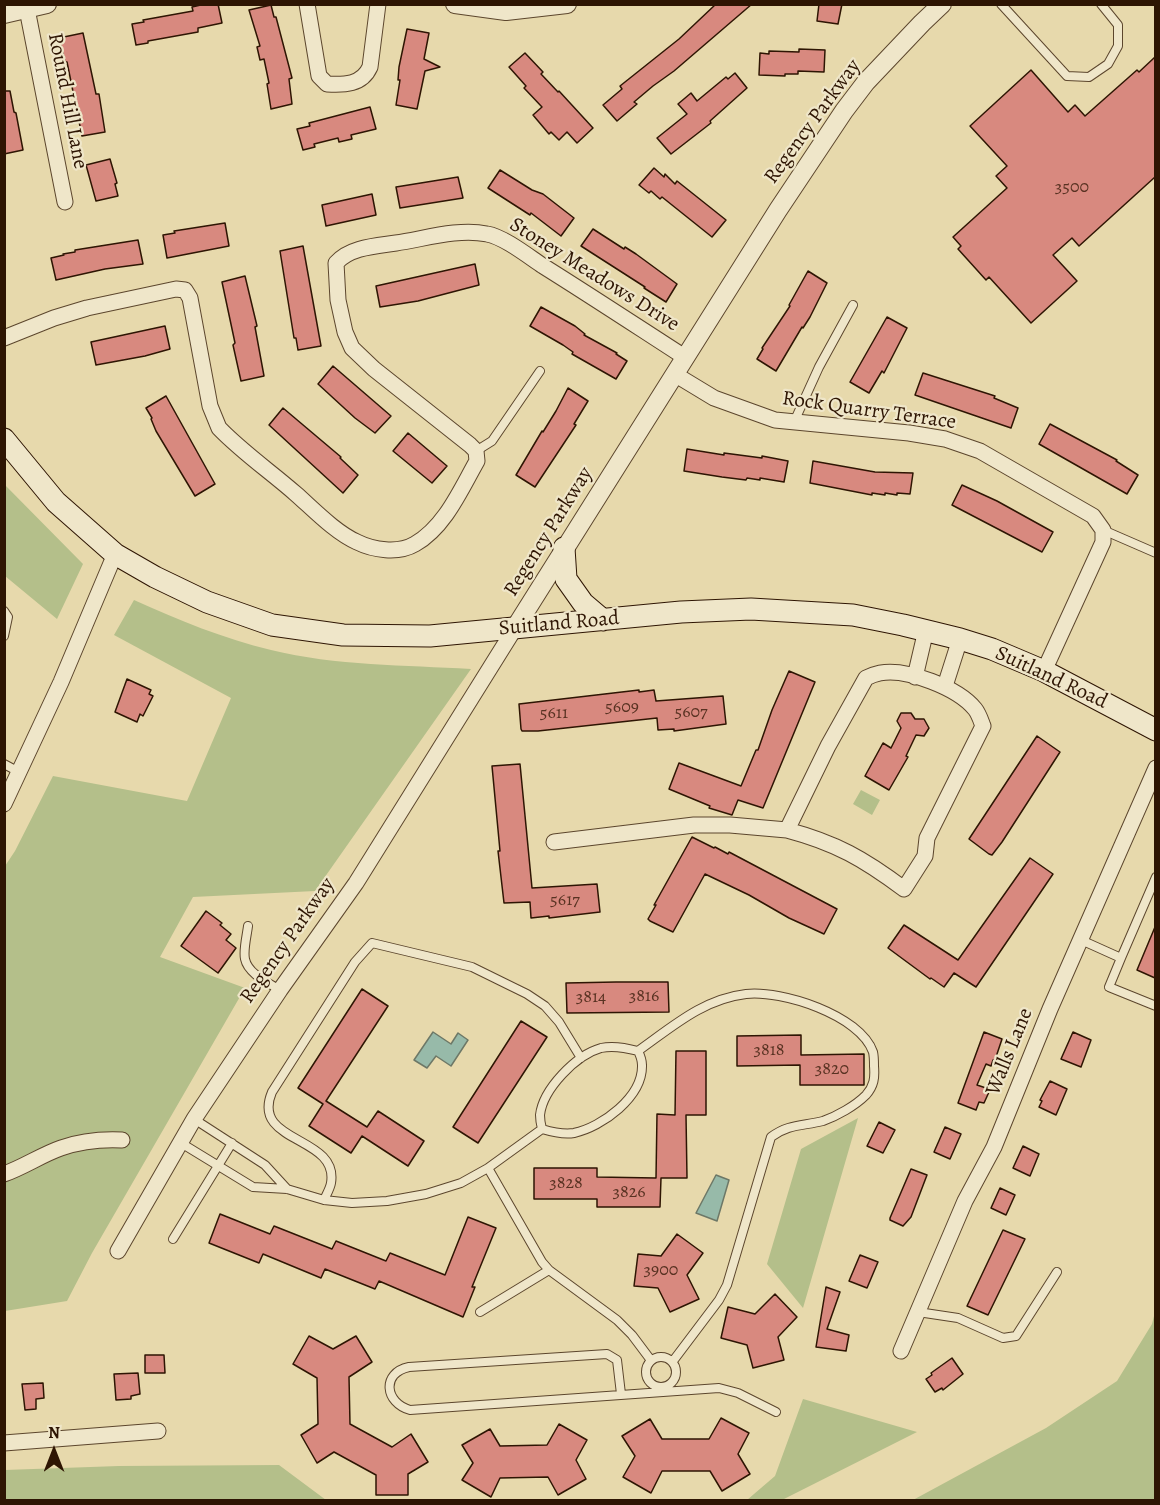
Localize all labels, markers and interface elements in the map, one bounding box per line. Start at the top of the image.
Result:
street label: Round Hill Lane [41,31,93,171]
street label: Regency Parkway [759,55,867,189]
house number: 3500 [1055,177,1089,199]
street label: Stoney Meadows Drive [504,213,684,337]
street label: Rock Quarry Terrace [781,386,957,436]
street label: Regency Parkway [499,463,599,601]
street label: Suitland Road [498,606,620,642]
street label: Suitland Road [991,641,1111,715]
house number: 5609 [605,697,639,719]
house number: 5607 [674,702,708,724]
house number: 5611 [540,703,568,725]
street label: Regency Parkway [235,873,341,1009]
house number: 5617 [550,890,580,912]
house number: 3816 [629,986,659,1008]
house number: 3814 [576,987,606,1009]
street label: Walls Lane [981,1005,1039,1099]
house number: 3818 [753,1040,785,1062]
house number: 3820 [815,1059,849,1081]
house number: 3828 [549,1173,583,1195]
house number: 3826 [612,1182,646,1204]
house number: 3900 [644,1260,678,1282]
north arrow [24,1421,84,1481]
text: N [48,1422,60,1444]

